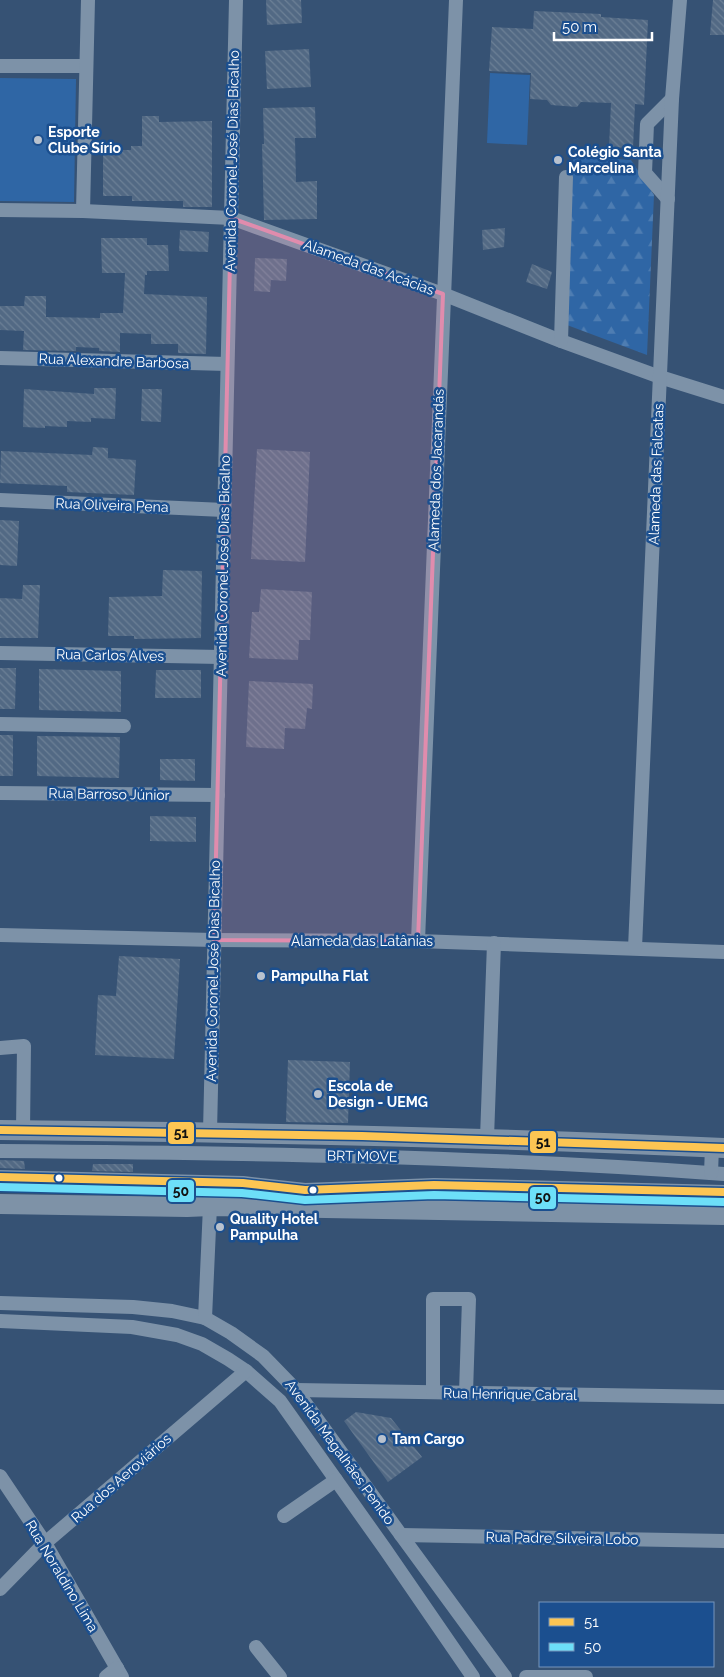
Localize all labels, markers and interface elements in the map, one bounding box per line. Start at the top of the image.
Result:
scale bar [554,10,652,42]
text: 50 m [562,18,597,36]
street label: Avenida Coronel José Dias Bicalho [222,50,242,272]
place label: Esporte Clube Sírio [48,124,121,156]
marker: Esporte Clube Sírio [32,134,44,146]
place label: Colégio Santa Marcelina [568,144,662,176]
marker: Colégio Santa Marcelina [552,154,564,166]
street label: Alameda das Acácias [302,236,437,298]
street label: Rua Alexandre Barbosa [39,350,189,372]
street label: Alameda dos Jacarandás [425,388,447,551]
street label: Alameda das Falcatas [646,403,666,545]
street label: Avenida Coronel José Dias Bicalho [213,455,233,677]
street label: Rua Oliveira Pena [55,495,169,515]
street label: Rua Carlos Alves [56,646,164,664]
street label: Rua Barroso Júnior [48,785,170,803]
street label: Avenida Coronel José Dias Bicalho [203,860,223,1082]
street label: Alameda das Latânias [291,933,433,949]
place label: Pampulha Flat [271,968,369,984]
marker: Pampulha Flat [255,970,267,982]
place label: Escola de Design - UEMG [328,1078,428,1110]
marker: Escola de Design - UEMG [312,1088,324,1100]
line badge: 51 [167,1121,195,1145]
text: 51 [174,1125,188,1141]
line badge: 51 [529,1130,557,1154]
text: 51 [536,1134,550,1150]
street label: BRT MOVE [327,1147,397,1165]
unlabelled marker [54,1173,64,1183]
line badge: 50 [167,1179,195,1203]
text: 50 [173,1183,189,1199]
unlabelled marker [308,1185,318,1195]
line badge: 50 [529,1186,557,1210]
text: 50 [535,1189,551,1205]
place label: Quality Hotel Pampulha [230,1211,319,1243]
marker: Quality Hotel Pampulha [214,1221,226,1233]
street label: Avenida Magalhães Penido [282,1377,398,1527]
street label: Rua Henrique Cabral [443,1385,577,1403]
street label: Rua dos Aeroviários [68,1430,174,1526]
place label: Tam Cargo [392,1431,465,1447]
marker: Tam Cargo [376,1433,388,1445]
street label: Rua Noraldino Lima [22,1517,102,1635]
street label: Rua Padre Silveira Lobo [485,1529,639,1547]
legend [539,1602,714,1667]
text: 51 [584,1613,599,1631]
text: 50 [584,1638,601,1656]

